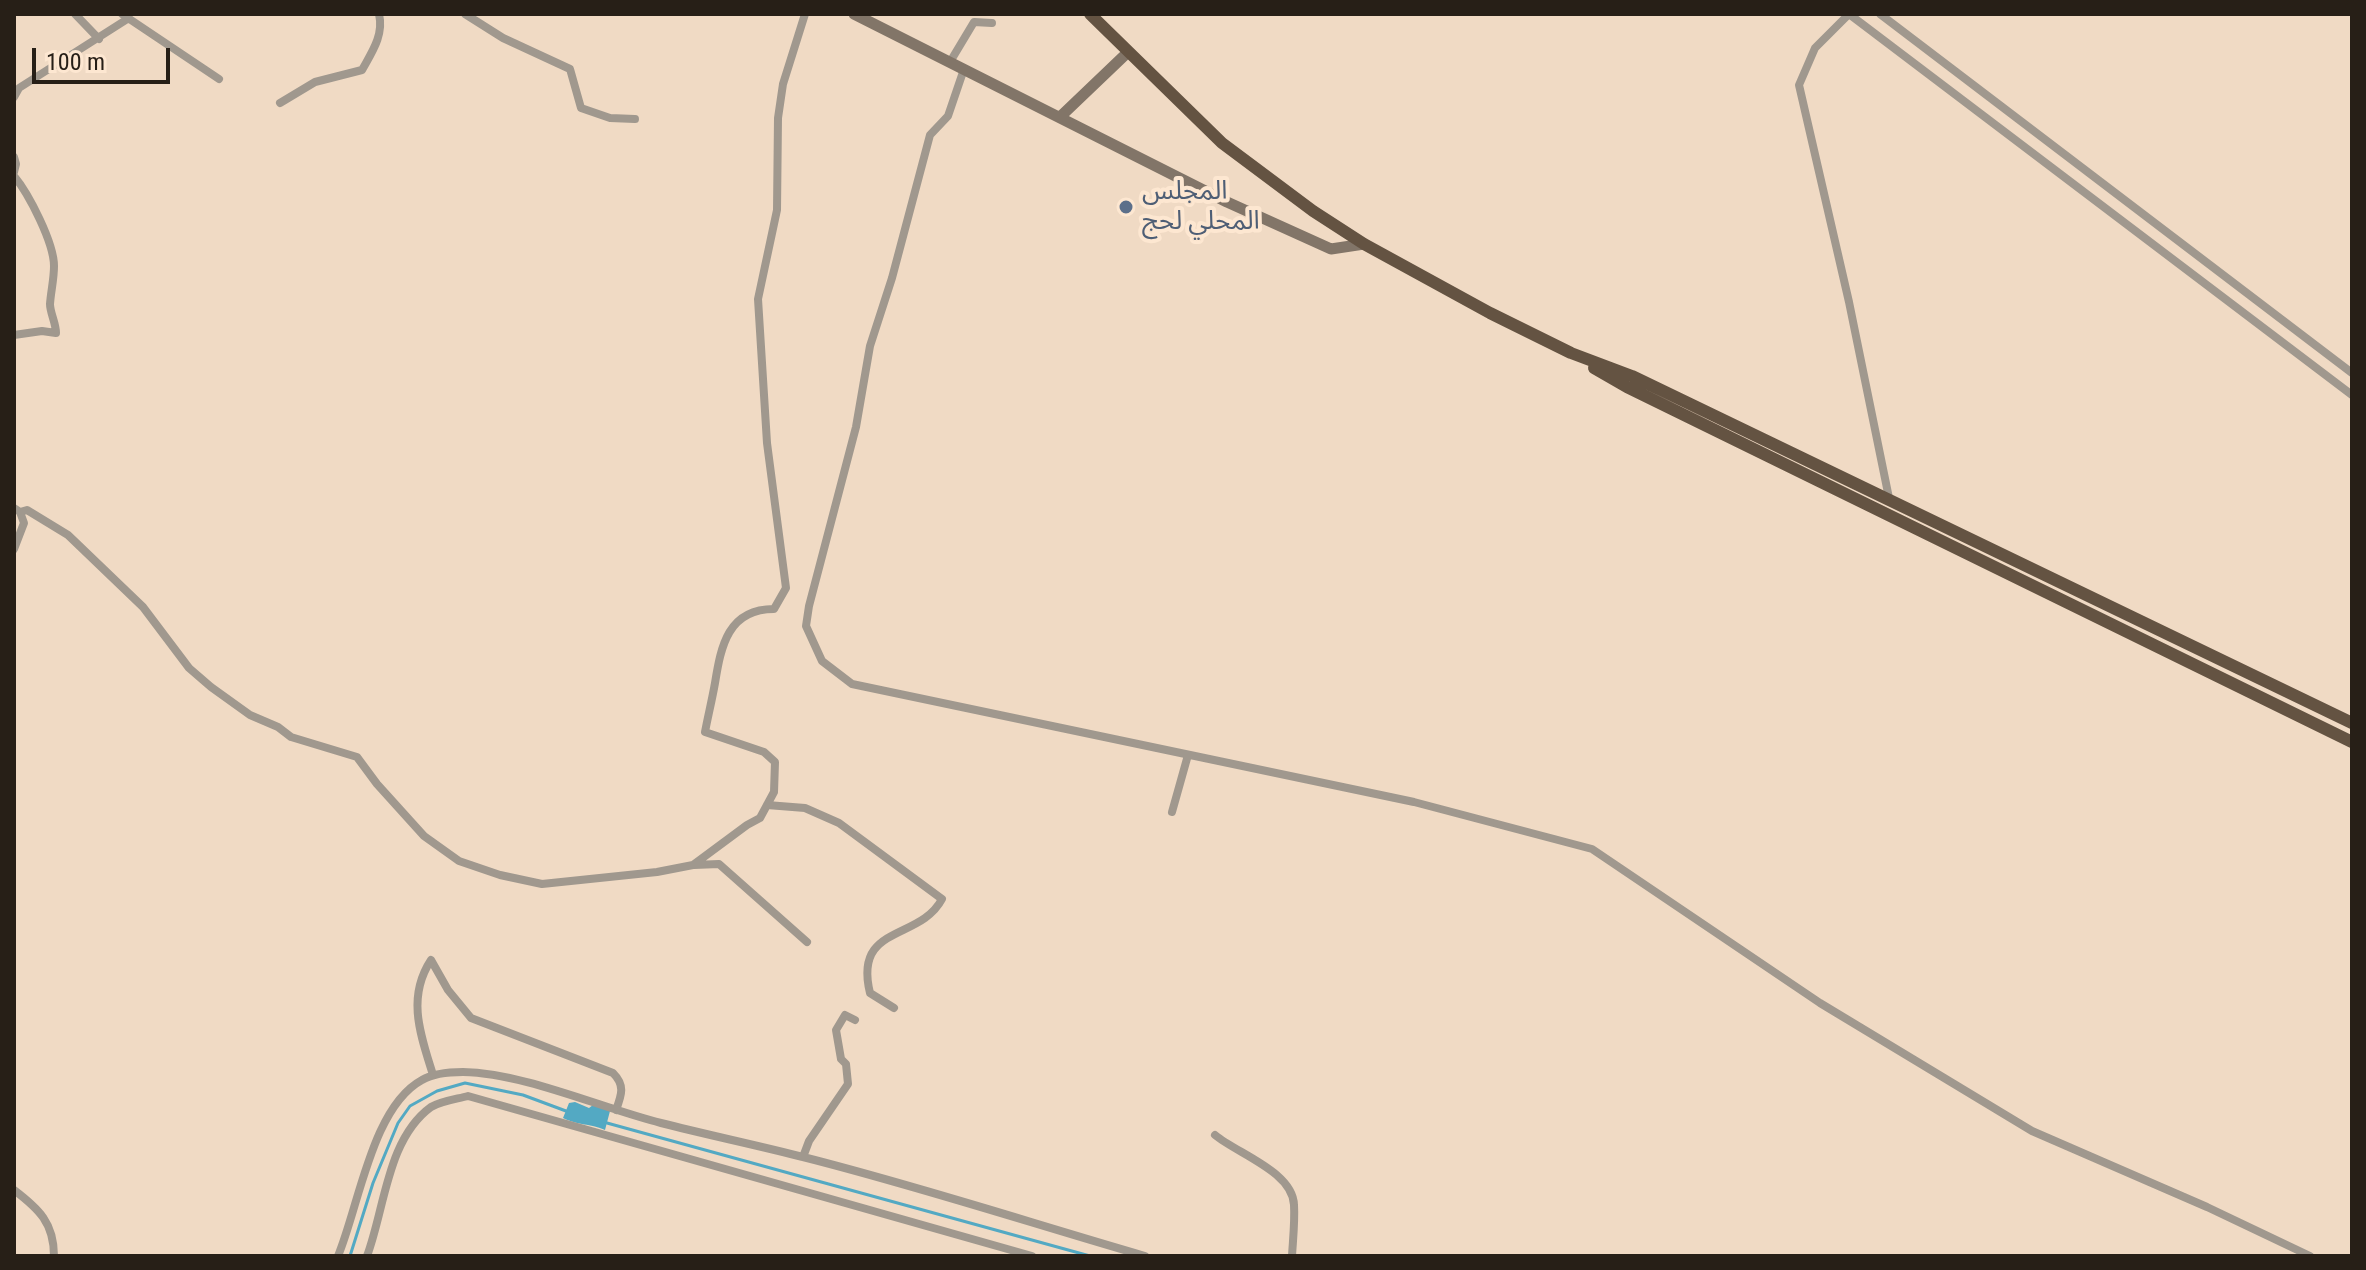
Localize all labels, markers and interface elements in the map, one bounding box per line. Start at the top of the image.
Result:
scale bar [36,32,174,82]
text: 100 m [46,48,105,76]
place label: المجلس المحلي لحج [1142,176,1260,238]
marker: المجلس المحلي لحج [1117,198,1135,216]

